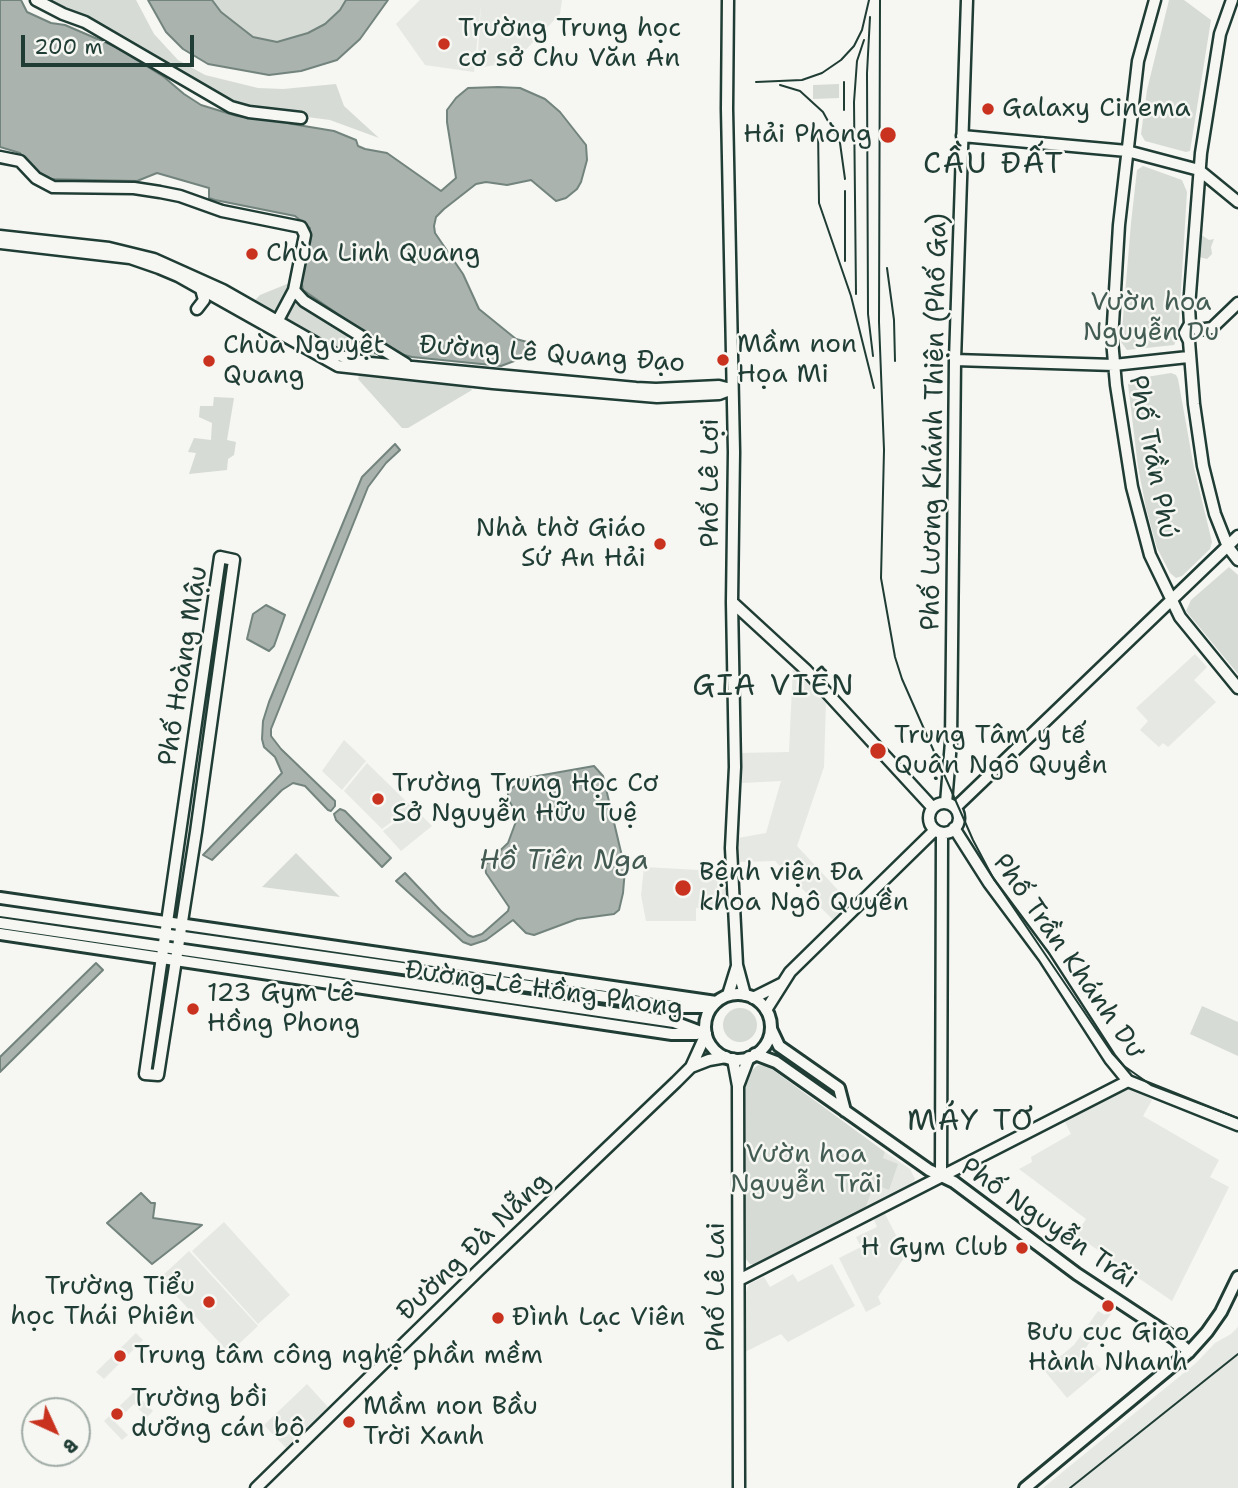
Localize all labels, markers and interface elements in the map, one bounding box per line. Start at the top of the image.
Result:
place label: Trường Trung học cơ sở Chu Văn An [458,13,681,74]
scale bar [24,21,198,65]
text: 200 m [34,33,103,61]
marker: Trường Trung học cơ sở Chu Văn An [436,36,452,52]
place label: Galaxy Cinema [1002,93,1191,125]
marker: Galaxy Cinema [980,101,996,117]
place label: Hải Phòng [743,119,872,151]
marker: Hải Phòng [878,125,898,145]
district label: CẦU ĐẤT [924,147,1064,183]
street label: Phố Lương Khánh Thiện (Phố Ga) [916,213,954,631]
place label: Chùa Linh Quang [266,238,480,270]
marker: Chùa Linh Quang [244,246,260,262]
park label: Vườn hoa Nguyễn Du [1083,287,1219,348]
place label: Mầm non Họa Mi [737,329,857,390]
place label: Chùa Nguyệt Quang [223,330,385,392]
street label: Đường Lê Quang Đạo [418,330,686,380]
marker: Mầm non Họa Mi [715,352,731,368]
marker: Chùa Nguyệt Quang [201,353,217,369]
street label: Phố Trần Phú [1121,373,1183,541]
street label: Phố Lê Lợi [695,418,727,548]
place label: Nhà thờ Giáo Sứ An Hải [475,513,646,574]
marker: Nhà thờ Giáo Sứ An Hải [652,536,668,552]
street label: Phố Hoàng Mậu [153,564,215,768]
district label: GIA VIÊN [693,669,855,705]
place label: Trung Tâm y tế Quận Ngô Quyền [894,720,1107,782]
marker: Trung Tâm y tế Quận Ngô Quyền [868,741,888,761]
place label: Trường Trung Học Cơ Sở Nguyễn Hữu Tuệ [392,768,659,830]
marker: Trường Trung Học Cơ Sở Nguyễn Hữu Tuệ [370,791,386,807]
water label: Hồ Tiên Nga [479,845,649,879]
street label: Phố Trần Khánh Dư [985,848,1151,1066]
place label: Bệnh viện Đa khoa Ngô Quyền [699,857,909,918]
marker: Bệnh viện Đa khoa Ngô Quyền [673,878,693,898]
street label: Đường Lê Hồng Phong [403,955,685,1025]
place label: 123 Gym Lê Hồng Phong [207,978,360,1040]
marker: 123 Gym Lê Hồng Phong [185,1001,201,1017]
district label: MÁY TƠ [908,1104,1034,1140]
park label: Vườn hoa Nguyễn Trãi [730,1139,882,1200]
street label: Phố Nguyễn Trãi [954,1152,1142,1296]
street label: Đường Đà Nẵng [391,1166,557,1328]
street label: Phố Lê Lai [701,1222,733,1352]
place label: H Gym Club [861,1232,1008,1264]
marker: H Gym Club [1014,1240,1030,1256]
place label: Trường Tiểu học Thái Phiên [10,1271,195,1332]
marker: Trường Tiểu học Thái Phiên [201,1294,217,1310]
marker: Bưu cục Giao Hành Nhanh [1100,1298,1116,1314]
place label: Đình Lạc Viên [512,1302,685,1334]
marker: Đình Lạc Viên [490,1310,506,1326]
place label: Bưu cục Giao Hành Nhanh [1026,1317,1190,1378]
place label: Trung tâm công nghệ phần mềm [134,1340,543,1372]
marker: Trung tâm công nghệ phần mềm [112,1348,128,1364]
place label: Trường bồi dưỡng cán bộ [131,1383,305,1444]
place label: Mầm non Bầu Trời Xanh [363,1391,538,1452]
north arrow [21,1397,91,1467]
marker: Trường bồi dưỡng cán bộ [109,1406,125,1422]
marker: Mầm non Bầu Trời Xanh [341,1414,357,1430]
text: B [57,1433,83,1459]

